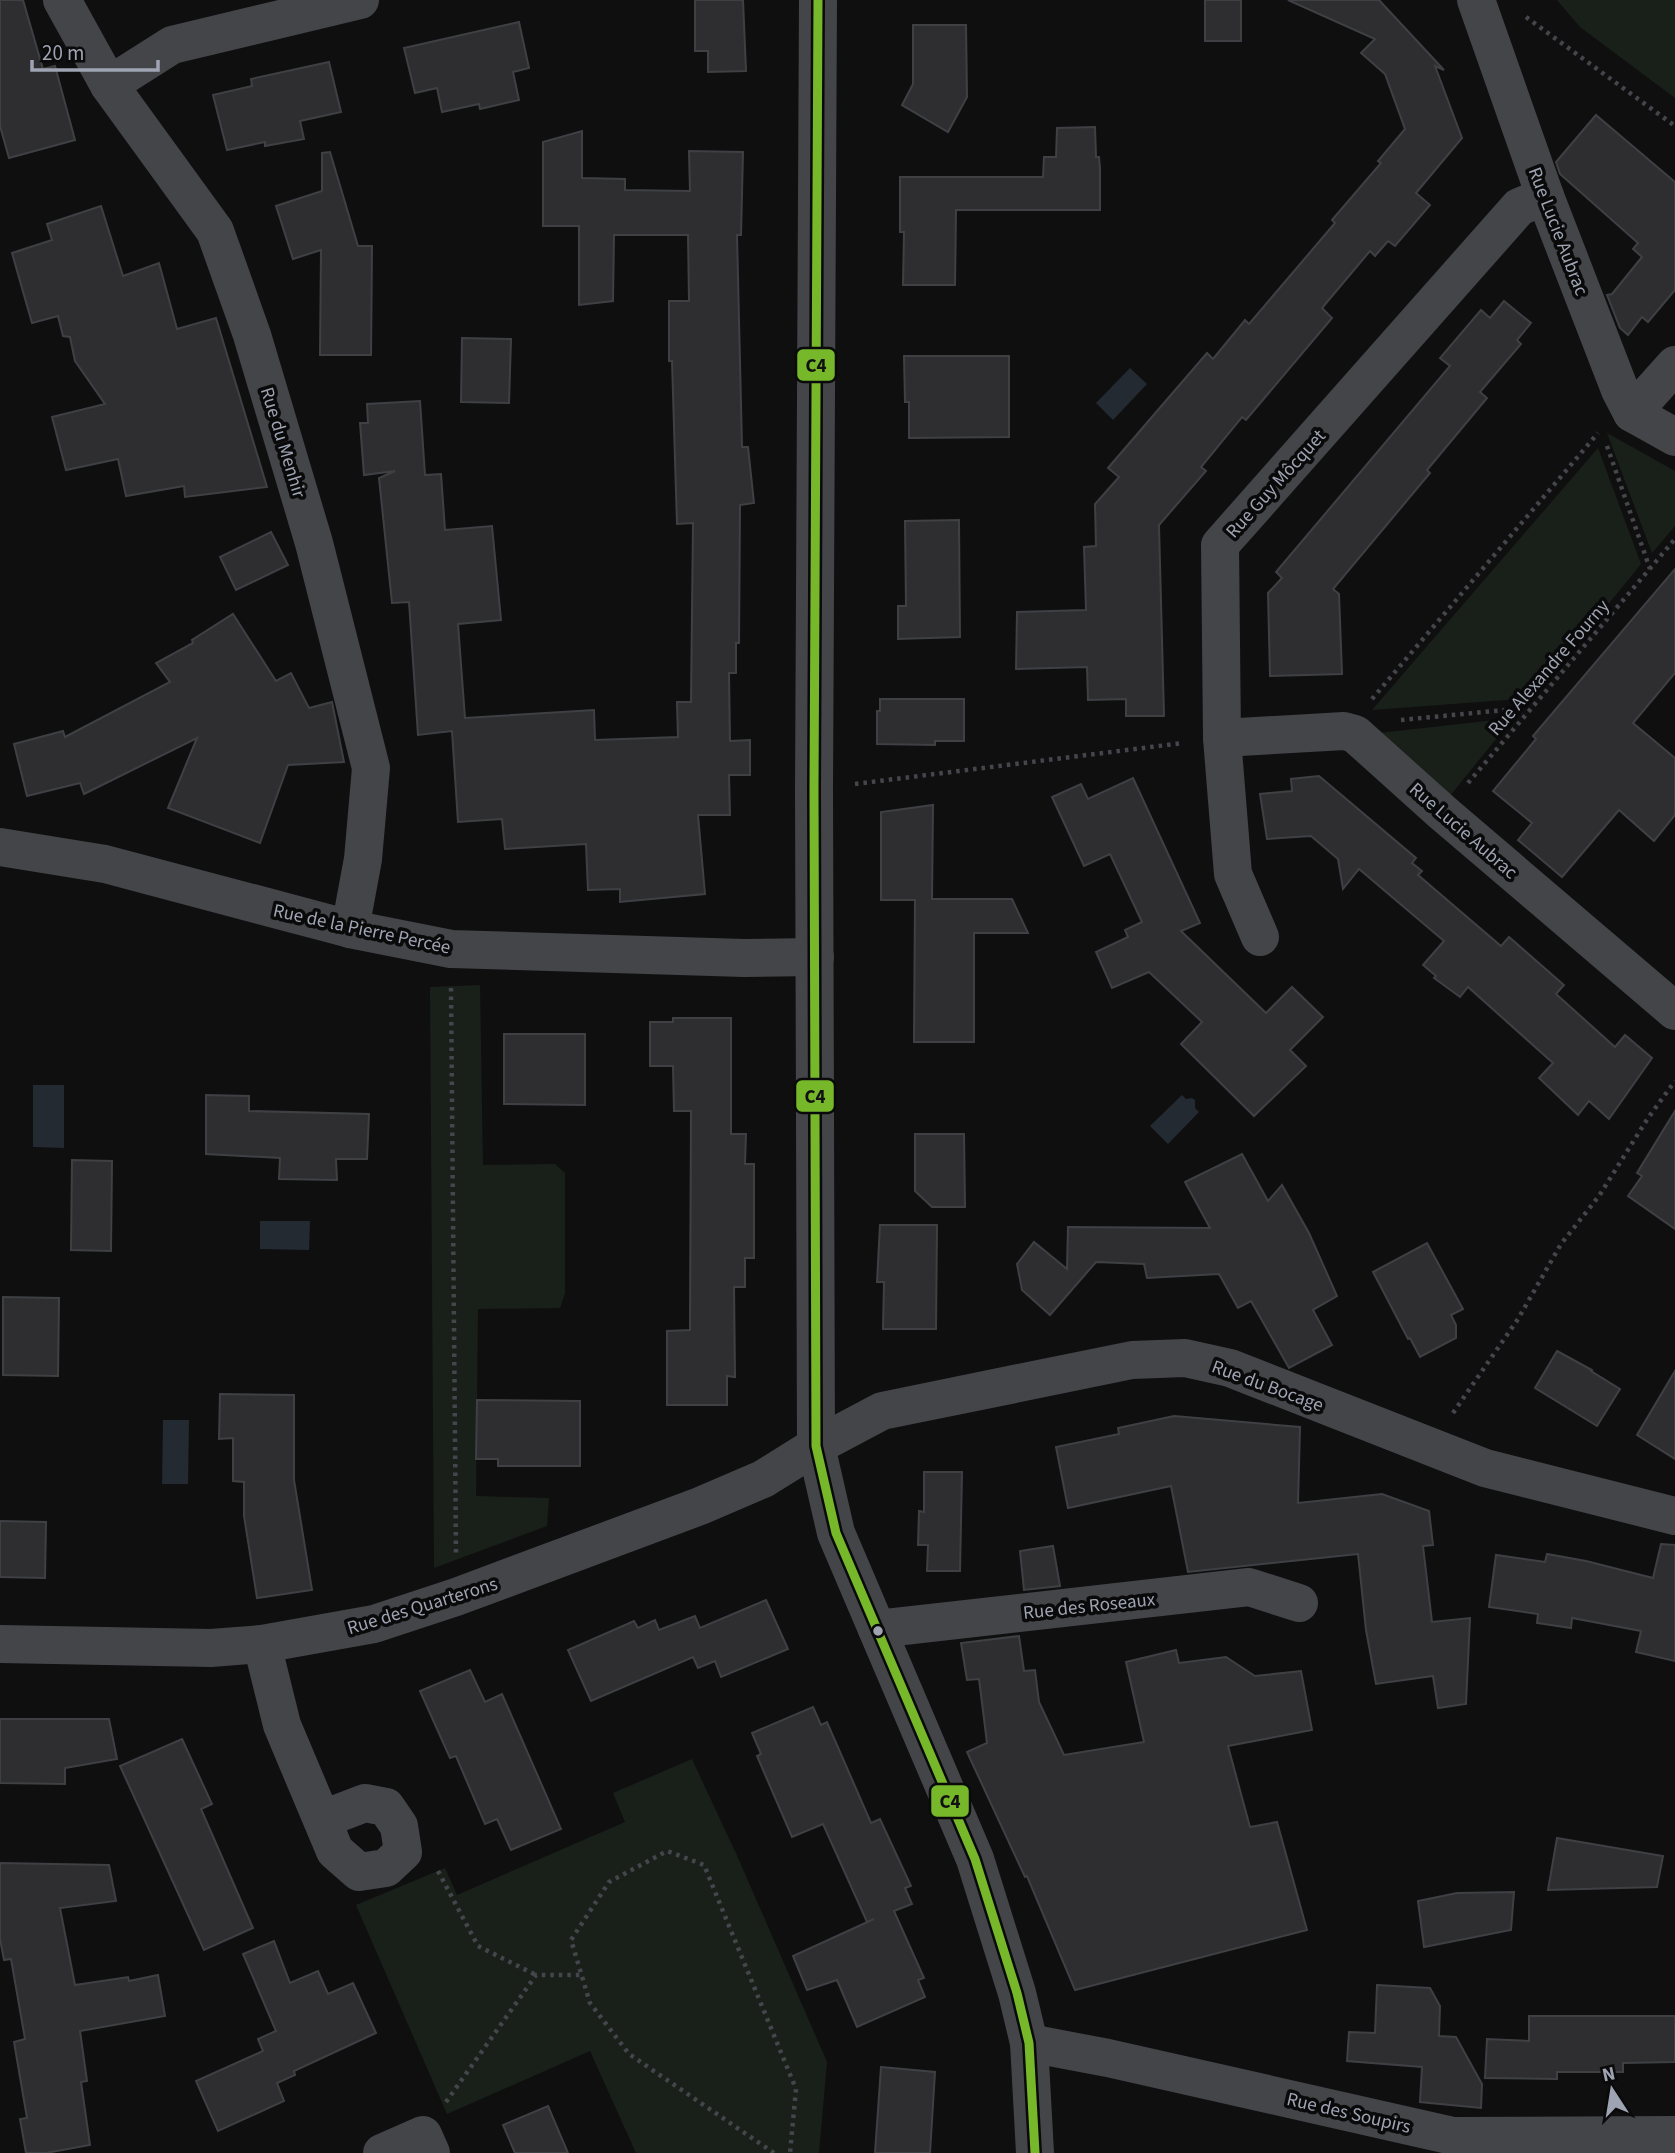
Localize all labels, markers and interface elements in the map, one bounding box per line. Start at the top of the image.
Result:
scale bar [32,28,158,72]
text: 20 m [42,38,84,68]
street label: Rue Lucie Aubrac [1521,163,1595,300]
line badge: C4 [796,348,836,382]
text: C4 [805,353,827,380]
street label: Rue du Menhir [253,384,312,501]
street label: Rue Guy Môcquet [1220,423,1333,544]
street label: Rue Alexandre Fourny [1482,594,1616,742]
street label: Rue Lucie Aubrac [1403,776,1523,886]
street label: Rue de la Pierre Percée [271,897,453,961]
line badge: C4 [795,1079,835,1113]
text: C4 [804,1084,826,1111]
street label: Rue du Bocage [1208,1354,1327,1419]
street label: Rue des Quarterons [344,1571,501,1642]
street label: Rue des Roseaux [1022,1586,1157,1627]
unlabelled marker [871,1624,885,1638]
line badge: C4 [930,1784,970,1818]
text: C4 [939,1789,961,1816]
north arrow [1577,2055,1647,2125]
text: N [1600,2060,1618,2089]
street label: Rue des Soupirs [1284,2086,1413,2141]

